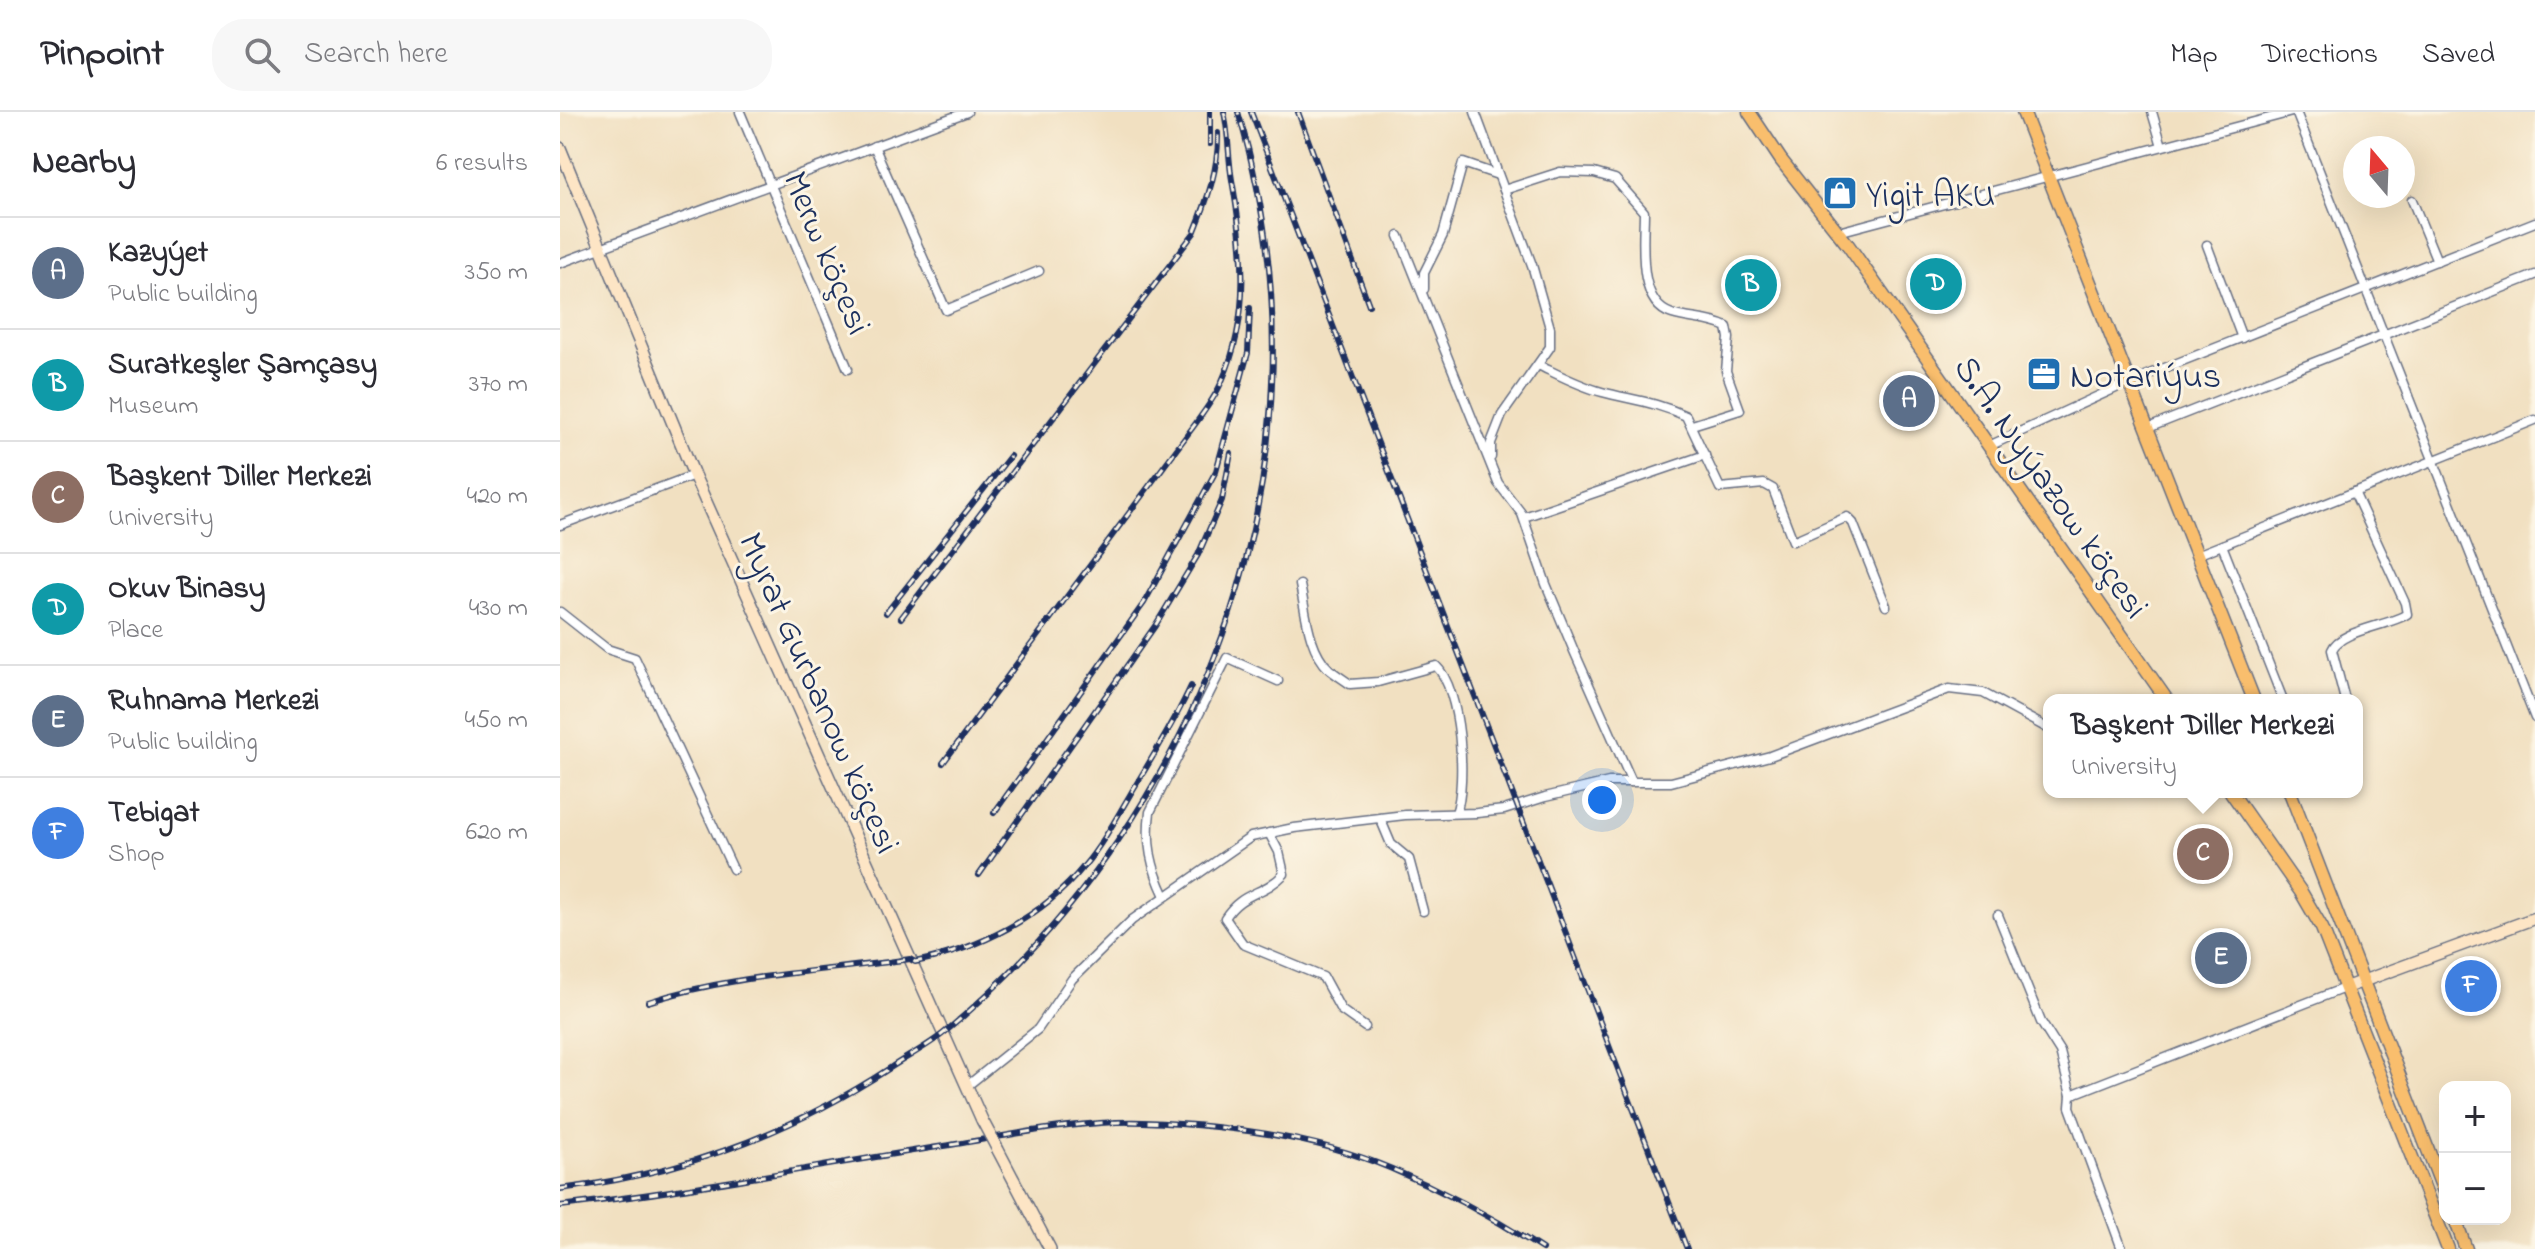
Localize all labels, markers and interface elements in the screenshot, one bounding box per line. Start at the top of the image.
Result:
search box [212,19,772,91]
text: Pinpoint [40,27,164,83]
icon: search [240,33,284,77]
text: Search here [304,33,448,77]
text: Map [2170,35,2218,76]
text: Directions [2262,35,2378,76]
text: Saved [2422,35,2495,76]
north arrow [2343,136,2415,208]
text: Nearby [32,139,136,189]
text: 6 results [436,145,528,183]
street label: Merw köçesi [767,164,883,344]
place label: Yigit AKU [1866,171,1995,224]
shop icon: Yigit AKU [1821,174,1859,212]
text: Kazyýet [108,232,208,276]
text: A [50,254,66,292]
text: 350 m [464,254,528,292]
pin: D [1910,254,1962,314]
pin: B [1725,255,1777,315]
text: Public building [108,276,258,314]
text: Suratkeşler Şamçasy [108,344,377,388]
street label: S.A. Nyýazow köçesi [1939,346,2160,631]
place label: Notariýus [2070,352,2221,405]
office icon: Notariýus [2025,355,2063,393]
text: B [49,366,67,404]
text: 370 m [469,366,528,404]
pin: A [1883,371,1935,431]
text: Museum [108,388,198,426]
text: Başkent Diller Merkezi [108,456,372,500]
text: C [51,478,65,516]
text: 420 m [466,478,528,516]
text: University [108,500,214,538]
street label: Myrat Gurbanow köçesi [722,525,912,863]
text: Okuv Binasy [108,568,266,612]
text: D [48,590,68,628]
text: 430 m [469,590,528,628]
text: Place [108,612,163,650]
text: Ruhnama Merkezi [108,680,319,724]
popup [2043,694,2363,798]
text: E [50,702,66,740]
text: 450 m [465,702,528,740]
text: Başkent Diller Merkezi [2071,705,2335,749]
text: Public building [108,724,258,762]
text: University [2071,749,2177,787]
your location [1582,780,1622,820]
text: Tebigat [108,792,200,836]
text: F [50,814,66,852]
text: 620 m [466,814,528,852]
pin: C [2177,824,2229,884]
text: Shop [108,836,165,874]
pin: E [2195,928,2247,988]
pin: F [2445,956,2497,1016]
map controls [2439,1081,2511,1225]
button: + [2439,1081,2511,1153]
button: − [2439,1153,2511,1225]

